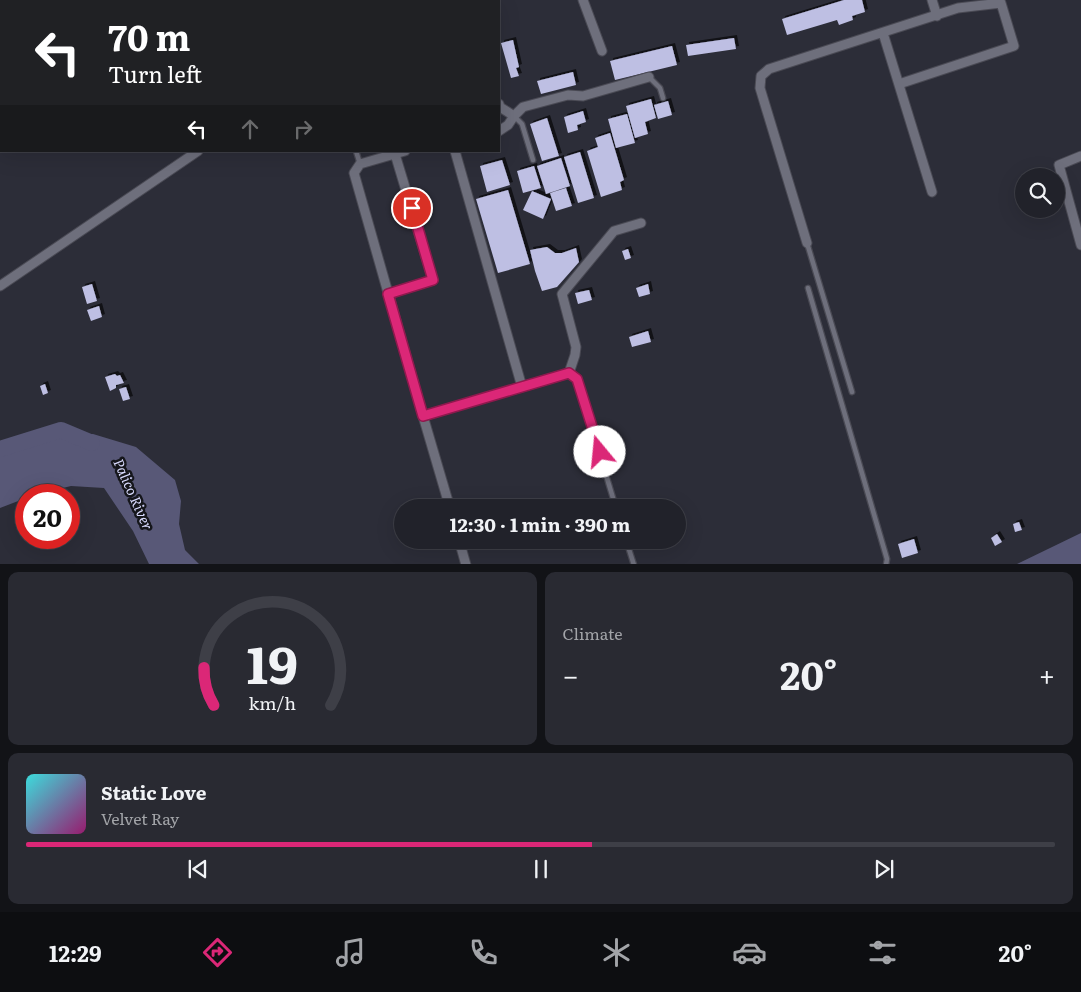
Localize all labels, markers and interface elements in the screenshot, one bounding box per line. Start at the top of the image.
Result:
text: 70 m [108,10,190,62]
icon: left [25,20,90,85]
text: Turn left [108,57,202,90]
icon: left [183,115,211,143]
icon: ahead [236,115,264,143]
icon: right [289,115,317,143]
map controls [1015,168,1065,218]
button: search [1015,168,1065,218]
pin [391,187,433,229]
icon: arrive [398,194,426,222]
position arrow [573,425,625,477]
water label: Palico River [109,455,159,533]
speed limit sign: 20 [15,484,80,549]
text: 12:30 · 1 min · 390 m [450,510,630,538]
text: Climate [563,621,623,645]
text: 19 [247,623,298,700]
text: 20° [780,645,837,702]
text: − [563,653,579,695]
text: + [1039,653,1055,695]
text: km/h [248,689,296,716]
text: Static Love [101,778,206,806]
text: Velvet Ray [101,806,179,830]
icon: previous [184,855,212,883]
icon: pause [527,855,555,883]
icon: next [870,855,898,883]
icon: directions [200,935,235,970]
icon: music [333,935,368,970]
icon: phone [466,935,501,970]
icon: climate [599,935,634,970]
icon: car [732,935,767,970]
icon: filters [865,935,900,970]
text: 12:29 [49,936,102,969]
text: 20° [999,936,1032,969]

